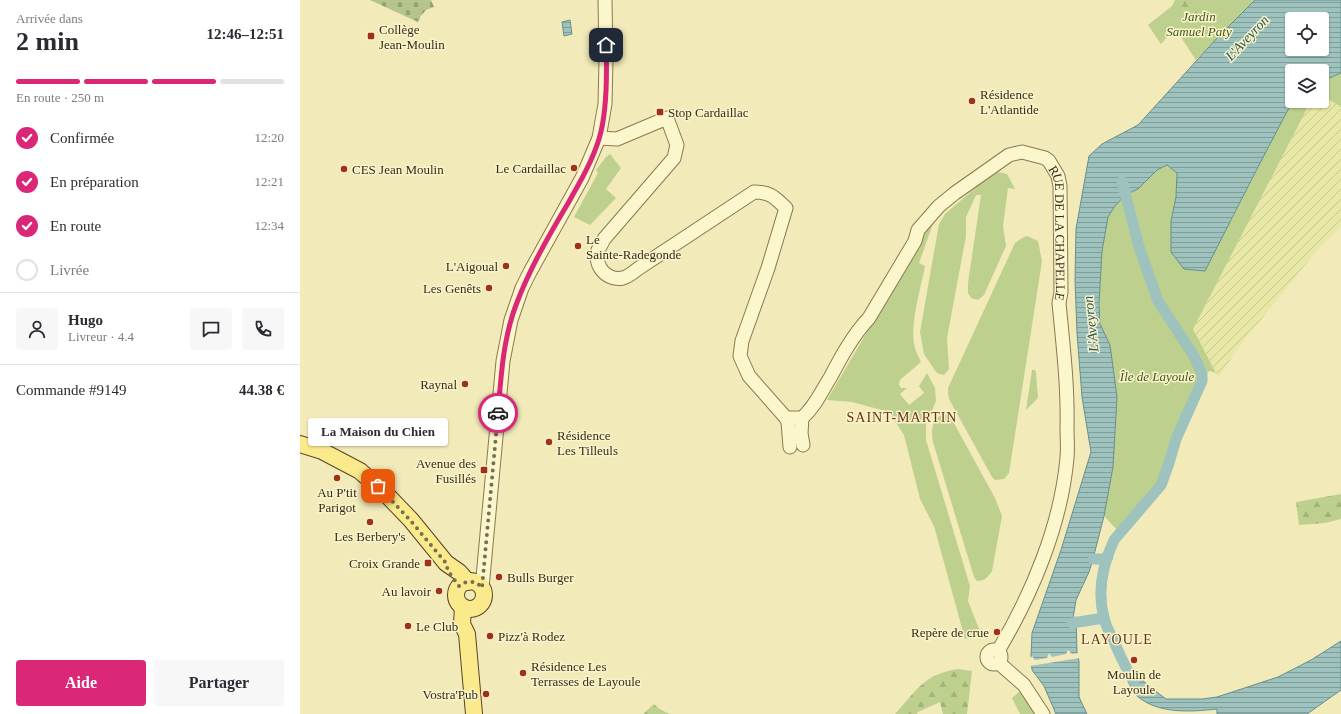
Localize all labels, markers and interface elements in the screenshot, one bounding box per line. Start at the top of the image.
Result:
park label: Jardin Samuel Paty [1166,9,1232,39]
text: Arrivée dans [16,11,83,26]
water label: L'Aveyron [1222,12,1272,64]
map controls [1285,12,1329,108]
button: locate [1285,12,1329,56]
place label: Collège Jean-Moulin [379,22,445,52]
text: 12:46–12:51 [207,26,284,42]
text: 2 min [16,27,79,56]
pin [589,28,623,62]
marker: Collège Jean-Moulin [366,31,376,41]
icon: home [595,34,617,56]
button: layers [1285,64,1329,108]
place label: Résidence L'Atlantide [980,87,1039,117]
text: En route · 250 m [16,90,104,105]
marker: Résidence L'Atlantide [967,96,977,106]
place label: Stop Cardaillac [668,105,749,120]
marker: Stop Cardaillac [655,107,665,117]
icon: check [16,127,38,149]
text: Confirmée [50,130,114,146]
text: 12:20 [254,130,284,145]
place label: Le Cardaillac [496,161,566,176]
place label: CES Jean Moulin [352,162,444,177]
marker: Le Cardaillac [569,163,579,173]
street label: RUE DE LA CHAPELLE [1046,163,1069,302]
marker: CES Jean Moulin [339,164,349,174]
icon: check [16,171,38,193]
text: En préparation [50,174,139,190]
text: 12:21 [254,174,284,189]
icon: check [16,215,38,237]
text: En route [50,218,101,234]
text: 12:34 [254,218,284,233]
place label: Le Sainte-Radegonde [586,232,682,262]
marker: Le Sainte-Radegonde [573,241,583,251]
place label: L'Aigoual [446,259,498,274]
marker: L'Aigoual [501,261,511,271]
text: Livrée [50,262,89,278]
place label: Les Genêts [423,281,481,296]
marker: Les Genêts [484,283,494,293]
water label: L'Aveyron [1081,295,1101,354]
button: person [16,308,58,350]
button: chat [190,308,232,350]
button: phone [242,308,284,350]
text: Hugo [68,312,103,328]
text: Livreur · 4.4 [68,329,134,344]
park label: Île de Layoule [1119,369,1194,384]
place label: Raynal [420,377,457,392]
marker: Raynal [460,379,470,389]
text: Commande #9149 [16,382,126,398]
text: 44.38 € [239,382,284,398]
courier [478,393,518,433]
icon: car [487,402,509,424]
district label: SAINT-MARTIN [847,410,957,425]
callout: La Maison du Chien [308,418,448,446]
text: La Maison du Chien [321,424,435,439]
place label: Résidence Les Tilleuls [557,428,618,458]
marker: Résidence Les Tilleuls [544,437,554,447]
place label: Avenue des Fusillés [416,456,476,486]
marker: Avenue des Fusillés [479,465,489,475]
pin [361,469,395,503]
marker: Au P'tit Parigot [332,473,342,483]
icon: bag [367,475,389,497]
place label: Au P'tit Parigot [317,485,357,515]
marker: Les Berbery's [365,517,375,527]
place label: Les Berbery's [334,529,406,544]
place label: Croix Grande [349,556,420,571]
marker: Croix Grande [423,558,433,568]
place label: Bulls Burger [507,570,574,585]
marker: Bulls Burger [494,572,504,582]
place label: Au lavoir [382,584,432,599]
marker: Au lavoir [434,586,444,596]
place label: Le Club [416,619,458,634]
marker: Le Club [403,621,413,631]
place label: Repère de crue [911,625,989,640]
marker: Repère de crue [992,627,1002,637]
place label: Pizz'à Rodez [498,629,565,644]
marker: Pizz'à Rodez [485,631,495,641]
district label: LAYOULE [1081,632,1153,647]
marker: Moulin de Layoule [1129,655,1139,665]
place label: Résidence Les Terrasses de Layoule [531,659,641,689]
button: Aide [16,660,146,706]
button: Partager [154,660,284,706]
place label: Moulin de Layoule [1107,667,1161,697]
marker: Résidence Les Terrasses de Layoule [518,668,528,678]
place label: Vostra'Pub [422,687,478,702]
marker: Vostra'Pub [481,689,491,699]

